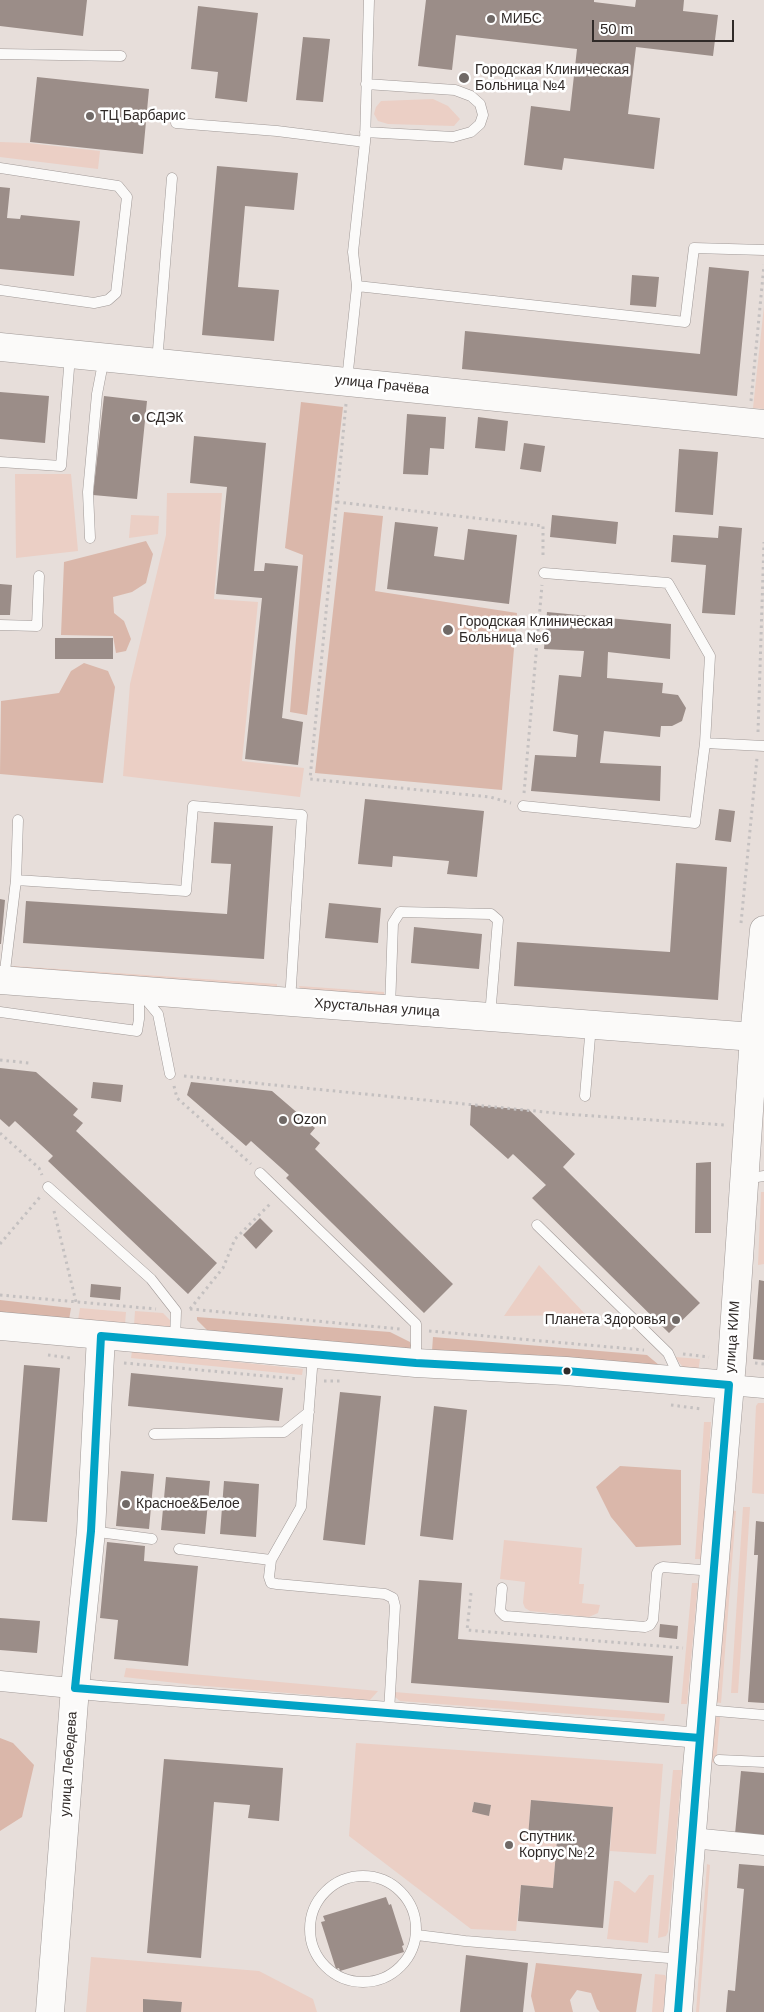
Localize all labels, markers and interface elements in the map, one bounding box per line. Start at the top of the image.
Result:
scale bar [594,10,736,42]
place label: МИБС [501,11,542,27]
marker: МИБС [485,13,497,25]
text: 50 m [600,20,633,37]
place label: Городская Клиническая Больница №4 [475,62,629,94]
marker: Городская Клиническая Больница №4 [457,71,471,85]
place label: ТЦ Барбарис [100,108,186,124]
marker: ТЦ Барбарис [84,110,96,122]
street label: улица Грачёва [334,372,430,398]
place label: СДЭК [146,410,184,426]
marker: СДЭК [130,412,142,424]
place label: Городская Клиническая Больница №6 [459,614,613,646]
marker: Городская Клиническая Больница №6 [441,623,455,637]
street label: Хрустальная улица [314,995,440,1021]
place label: Ozon [293,1112,326,1128]
marker: Ozon [277,1114,289,1126]
street label: улица КИМ [722,1300,744,1374]
place label: Планета Здоровья [545,1312,666,1328]
marker: Планета Здоровья [670,1314,682,1326]
unlabelled marker [562,1366,572,1376]
place label: Красное&Белое [136,1496,240,1512]
marker: Красное&Белое [120,1498,132,1510]
street label: улица Лебедева [57,1711,81,1817]
place label: Спутник. Корпус № 2 [519,1829,595,1861]
marker: Спутник. Корпус № 2 [503,1839,515,1851]

